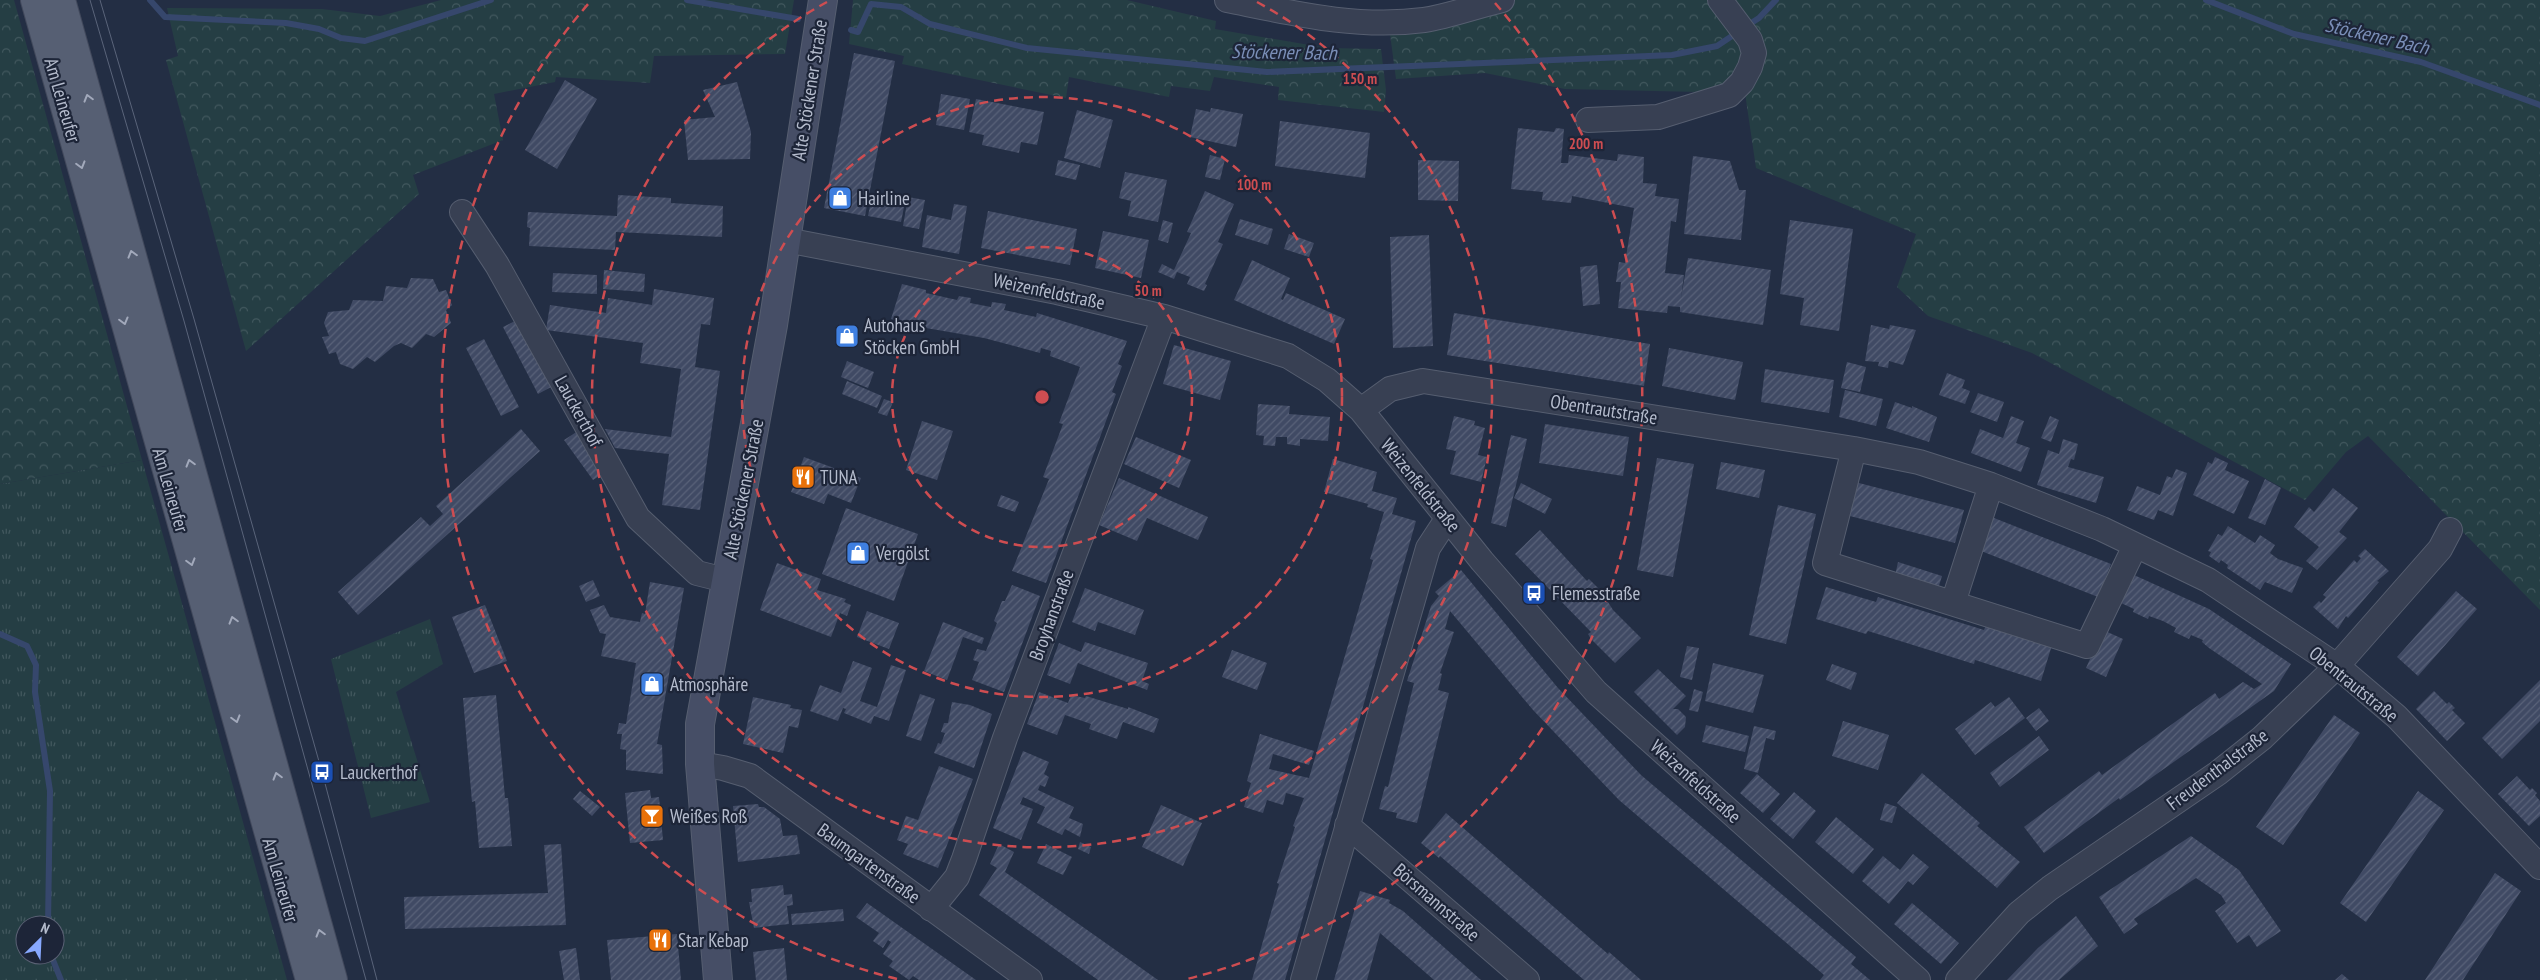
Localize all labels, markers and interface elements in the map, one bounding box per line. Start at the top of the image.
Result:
water label: Stöckener Bach [2323,11,2433,61]
street label: Alte Stöckener Straße [786,18,832,162]
water label: Stöckener Bach [1231,38,1338,66]
street label: Am Leineufer [40,55,87,146]
text: 150 m [1343,69,1377,88]
one-way arrow [84,94,94,102]
text: 200 m [1569,134,1603,153]
one-way arrow [75,160,85,168]
text: 100 m [1237,175,1271,194]
shop icon: Hairline [827,185,853,211]
place label: Hairline [858,186,910,210]
one-way arrow [127,250,138,259]
street label: Weizenfeldstraße [991,267,1107,315]
text: 50 m [1134,281,1162,300]
place label: Autohaus Stöcken GmbH [864,313,960,359]
one-way arrow [119,317,129,325]
shop icon: Autohaus Stöcken GmbH [834,323,860,349]
street label: Lauckerthof [550,371,609,452]
centre of rings [1033,388,1051,406]
street label: Obentrautstraße [1549,389,1659,429]
street label: Alte Stöckener Straße [718,417,768,561]
street label: Weizenfeldstraße [1376,433,1466,537]
street label: Am Leineufer [148,445,195,536]
one-way arrow [185,459,196,468]
restaurant icon: TUNA [790,464,816,490]
place label: TUNA [820,465,858,489]
shop icon: Vergölst [845,540,871,566]
place label: Vergölst [875,541,930,565]
one-way arrow [186,558,196,566]
street label: Broyhanstraße [1023,566,1079,664]
bus stop icon: Flemesstraße [1521,580,1547,606]
place label: Flemesstraße [1552,581,1640,605]
one-way arrow [229,616,239,624]
street label: Obentrautstraße [2305,641,2404,727]
shop icon: Atmosphäre [639,671,665,697]
place label: Atmosphäre [670,672,748,696]
one-way arrow [230,714,240,722]
street label: Freudenthalstraße [2162,723,2273,815]
street label: Weizenfeldstraße [1646,734,1746,828]
bus stop icon: Lauckerthof [309,759,335,785]
place label: Lauckerthof [340,760,419,784]
one-way arrow [272,772,283,781]
bar icon: Weißes Roß [639,803,665,829]
place label: Weißes Roß [670,804,747,828]
street label: Baumgartenstraße [813,818,925,908]
street label: Am Leineufer [258,835,305,926]
street label: Börsmannstraße [1389,858,1485,946]
north arrow [15,915,65,965]
text: N [38,918,52,938]
restaurant icon: Star Kebap [647,927,673,953]
place label: Star Kebap [678,928,749,952]
one-way arrow [316,929,326,938]

